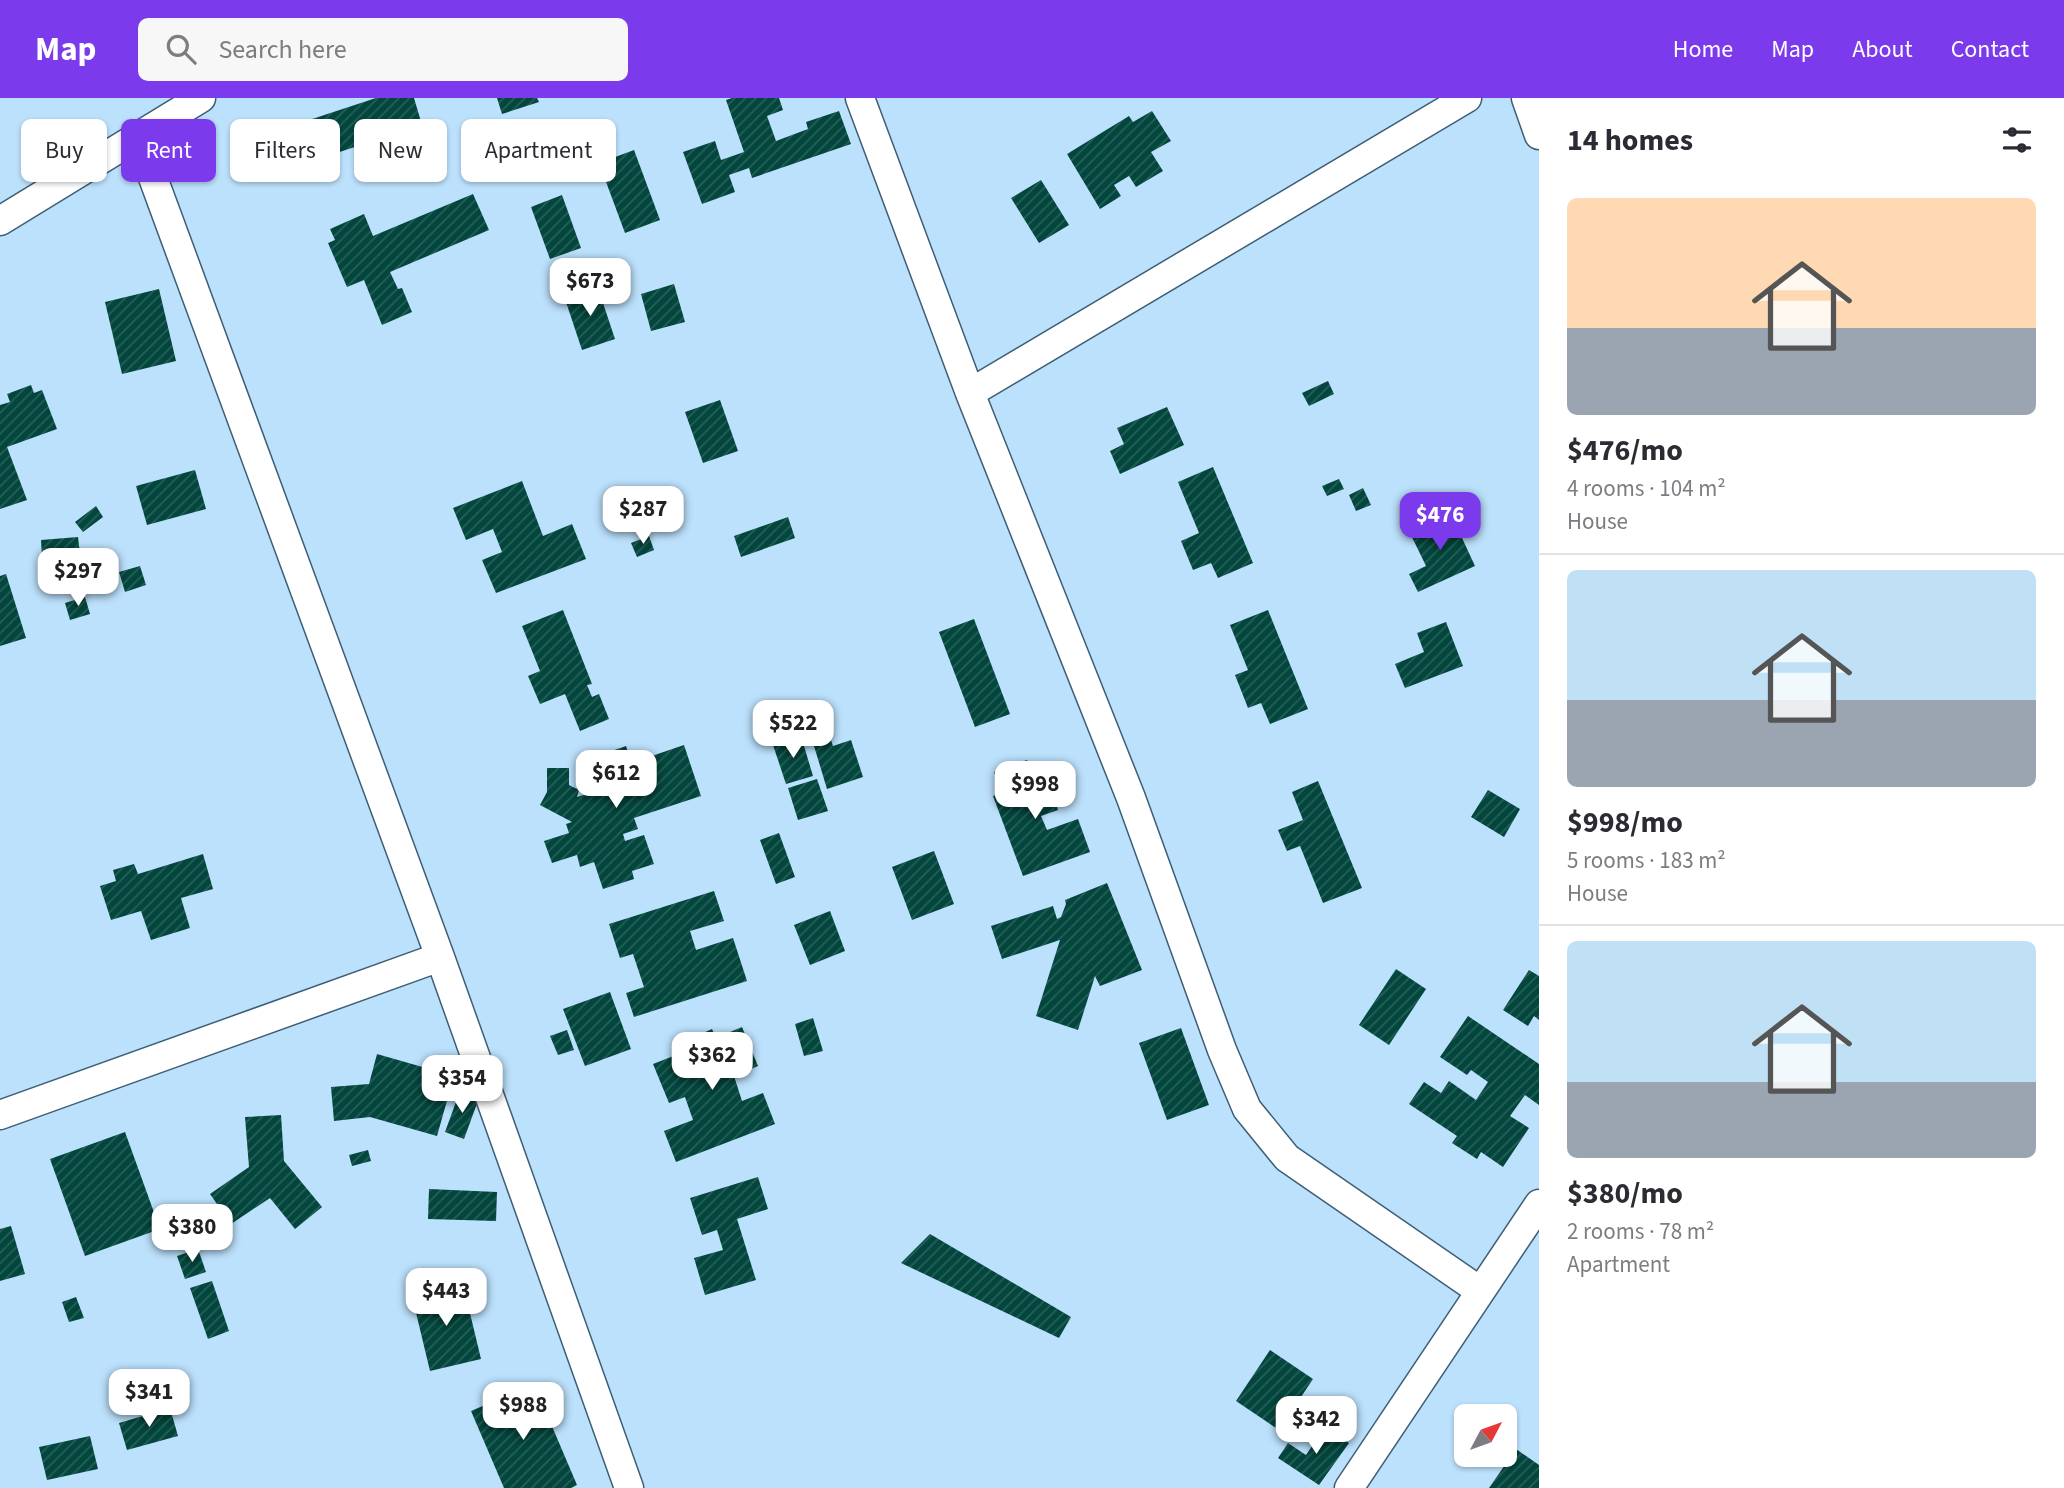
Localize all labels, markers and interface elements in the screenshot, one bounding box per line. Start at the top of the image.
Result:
search box [138,18,628,81]
text: Map [35,26,96,73]
icon: search [162,30,200,68]
text: Search here [218,31,347,68]
text: Home [1673,32,1733,67]
text: Map [1771,32,1814,67]
text: About [1852,32,1913,67]
text: Contact [1951,32,2029,67]
chip: Buy [21,119,107,182]
chip: Rent [121,119,216,182]
chip: Filters [230,119,340,182]
chip: New [354,119,447,182]
chip: Apartment [461,119,616,182]
text: 14 homes [1567,119,1693,162]
icon: filters [1998,121,2036,159]
icon: home [1739,243,1865,369]
pin: $673 [549,258,631,318]
text: $673 [566,264,614,297]
text: $476/mo [1567,429,1683,472]
text: 4 rooms · 104 m² [1567,472,1726,505]
pin: $287 [602,486,684,546]
text: $287 [619,492,667,525]
pin: $476 [1399,492,1481,552]
text: $476 [1416,498,1464,531]
text: House [1567,505,1628,538]
pin: $297 [37,548,119,608]
text: $297 [54,554,102,587]
icon: home [1739,615,1865,741]
pin: $522 [752,700,834,760]
text: $522 [769,706,817,739]
pin: $612 [575,750,657,810]
text: $612 [592,756,640,789]
pin: $998 [994,762,1076,821]
text: $998 [1011,767,1059,800]
text: $998/mo [1567,801,1683,844]
text: 5 rooms · 183 m² [1567,844,1726,877]
text: House [1567,877,1628,910]
icon: home [1739,986,1865,1112]
pin: $362 [671,1032,753,1092]
text: $362 [688,1038,736,1071]
pin: $354 [421,1056,503,1115]
text: $354 [438,1061,486,1094]
text: $380/mo [1567,1172,1683,1215]
pin: $380 [151,1204,233,1264]
text: $380 [168,1210,216,1243]
text: 2 rooms · 78 m² [1567,1215,1714,1248]
text: Apartment [1567,1248,1670,1281]
pin: $443 [405,1268,487,1328]
text: $443 [422,1274,470,1307]
pin: $341 [108,1370,190,1429]
text: $341 [125,1375,173,1408]
pin: $988 [482,1382,564,1442]
text: $988 [499,1388,547,1421]
pin: $342 [1275,1396,1357,1456]
text: $342 [1292,1402,1340,1435]
north arrow [1454,1404,1517,1466]
map controls [1454,1404,1517,1467]

